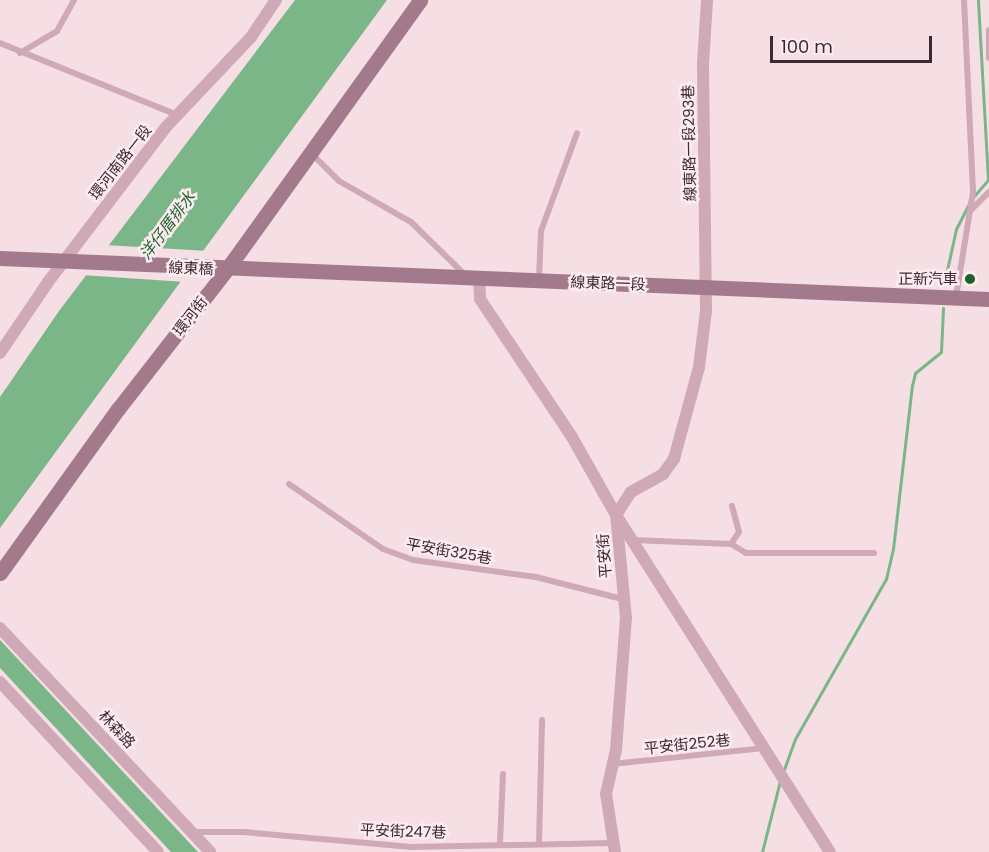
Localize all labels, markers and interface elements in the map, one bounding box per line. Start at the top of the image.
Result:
scale bar [773,24,935,62]
text: 100 m [781,34,833,59]
street label: 線東路一段293巷 [679,84,699,202]
street label: 環河南路一段 [85,121,155,203]
water label: 洋仔厝排水 [136,188,200,264]
street label: 線東橋 [168,258,214,278]
place label: 正新汽車 [898,270,958,288]
marker: 正新汽車 [963,272,977,286]
street label: 線東路一段 [570,273,646,293]
street label: 環河街 [169,293,211,339]
street label: 平安街 [593,533,615,579]
street label: 平安街325巷 [405,535,493,567]
street label: 林森路 [95,706,139,752]
street label: 平安街252巷 [643,731,731,757]
street label: 平安街247巷 [360,821,446,841]

